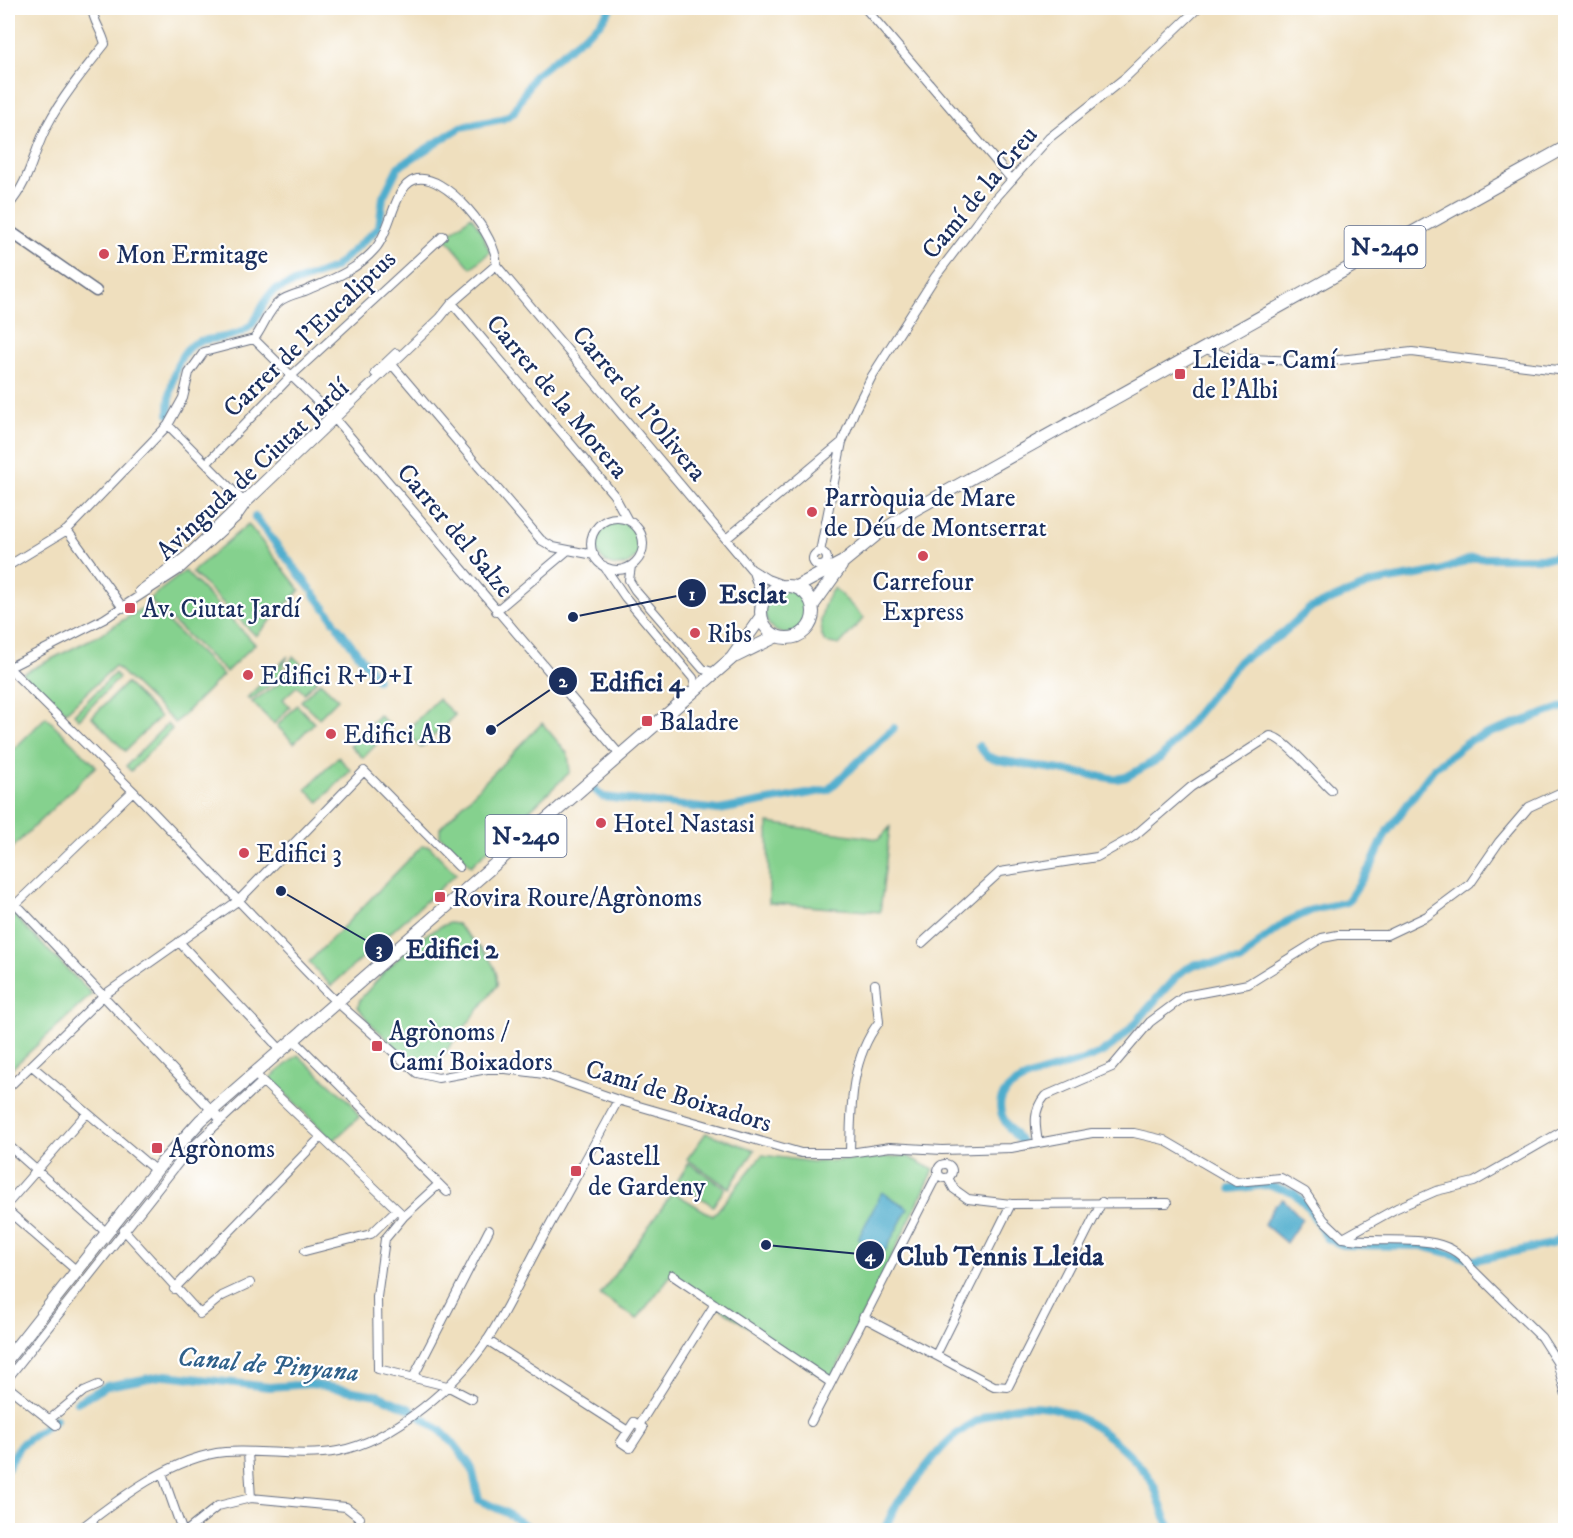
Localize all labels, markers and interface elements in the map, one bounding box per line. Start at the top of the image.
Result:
street label: Camí de la Creu [915,120,1046,266]
road number: N-240 [1344,226,1426,268]
place label: Mon Ermitage [116,239,268,272]
street label: Carrer de l'Eucaliptus [217,243,403,425]
marker: Mon Ermitage [97,247,111,261]
street label: Carrer de la Morera [478,308,635,486]
street label: Carrer de l'Olivera [564,319,714,489]
place label: Lleida - Camí de l'Albi [1192,344,1338,407]
marker: Lleida - Camí de l'Albi [1173,367,1187,381]
street label: Avinguda de Ciutat Jardí [150,371,357,568]
street label: Carrer del Salze [389,457,521,605]
place label: Parròquia de Mare de Déu de Montserrat [824,482,1047,545]
marker: Parròquia de Mare de Déu de Montserrat [805,505,819,519]
marker: Carrefour Express [916,549,930,563]
place label: Carrefour Express [872,566,974,629]
callout: Esclat [677,571,799,616]
text: Esclat [719,578,787,612]
text: 1 [689,584,696,606]
place label: Av. Ciutat Jardí [142,593,302,626]
marker: Av. Ciutat Jardí [123,601,137,615]
place label: Ribs [707,618,752,651]
marker: Ribs [688,626,702,640]
callout: Edifici 4 [548,659,696,704]
place label: Edifici R+D+I [260,660,413,693]
text: Edifici 4 [590,666,686,700]
marker: Edifici R+D+I [241,668,255,682]
text: 2 [559,671,569,693]
place label: Baladre [659,706,739,739]
marker: Baladre [640,714,654,728]
place label: Edifici AB [343,719,452,752]
marker: Edifici AB [324,727,338,741]
place label: Hotel Nastasi [613,808,755,841]
road number: N-240 [486,815,566,857]
marker: Hotel Nastasi [594,816,608,830]
place label: Edifici 3 [256,838,342,871]
marker: Edifici 3 [237,846,251,860]
place label: Rovira Roure/Agrònoms [452,882,702,915]
marker: Rovira Roure/Agrònoms [433,890,447,904]
callout: Edifici 2 [364,926,510,971]
text: Edifici 2 [406,933,499,967]
text: 3 [376,939,383,961]
place label: Agrònoms / Camí Boixadors [389,1016,553,1079]
marker: Agrònoms / Camí Boixadors [370,1039,384,1053]
street label: Camí de Boixadors [581,1052,776,1140]
place label: Agrònoms [169,1133,275,1166]
marker: Agrònoms [150,1141,164,1155]
place label: Castell de Gardeny [588,1141,706,1204]
marker: Castell de Gardeny [569,1164,583,1178]
callout: Club Tennis Lleida [855,1233,1116,1278]
text: Club Tennis Lleida [896,1240,1104,1274]
text: 4 [864,1245,876,1267]
water label: Canal de Pinyana [176,1340,360,1390]

